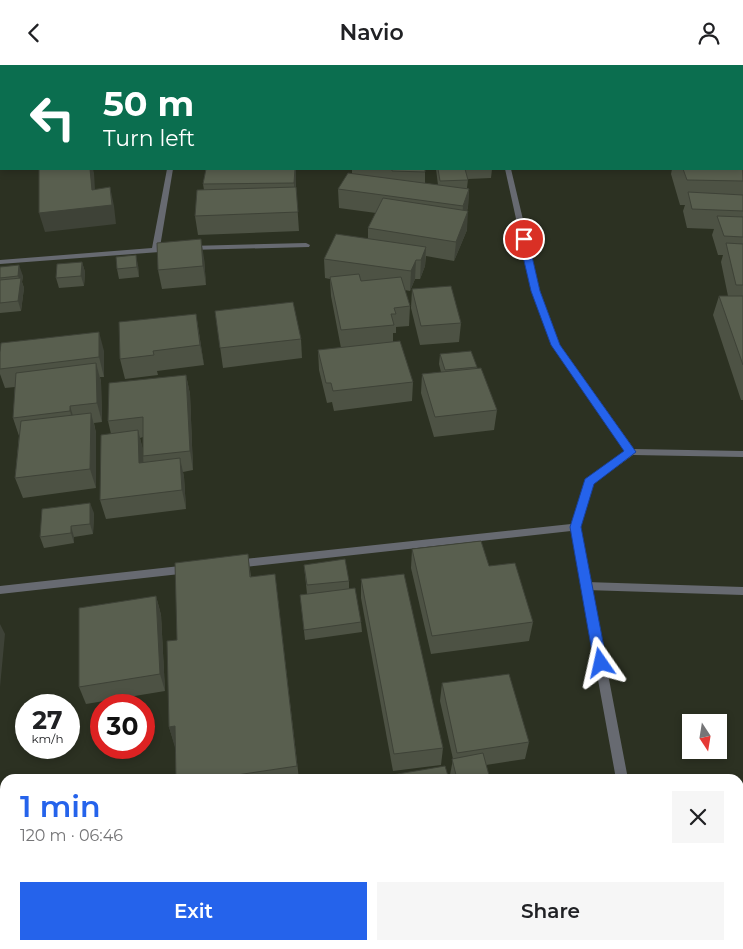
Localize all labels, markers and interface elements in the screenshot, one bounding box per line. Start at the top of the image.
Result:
icon: back [20,19,48,47]
text: Navio [339,19,404,46]
icon: person [695,19,723,47]
text: 50 m [103,82,194,125]
icon: left [20,85,85,150]
text: Turn left [103,125,195,152]
pin [503,218,545,260]
icon: arrive [510,225,538,253]
position arrow [574,636,626,688]
speed limit sign: 30 [90,694,155,759]
text: 27 [32,705,63,735]
north arrow [682,714,728,759]
map controls [682,714,727,759]
text: km/h [31,731,64,746]
text: 1 min [20,788,101,825]
button: close [672,791,724,843]
text: 120 m · 06:46 [20,826,123,845]
button: Exit [20,882,367,940]
button: Share [377,882,724,940]

